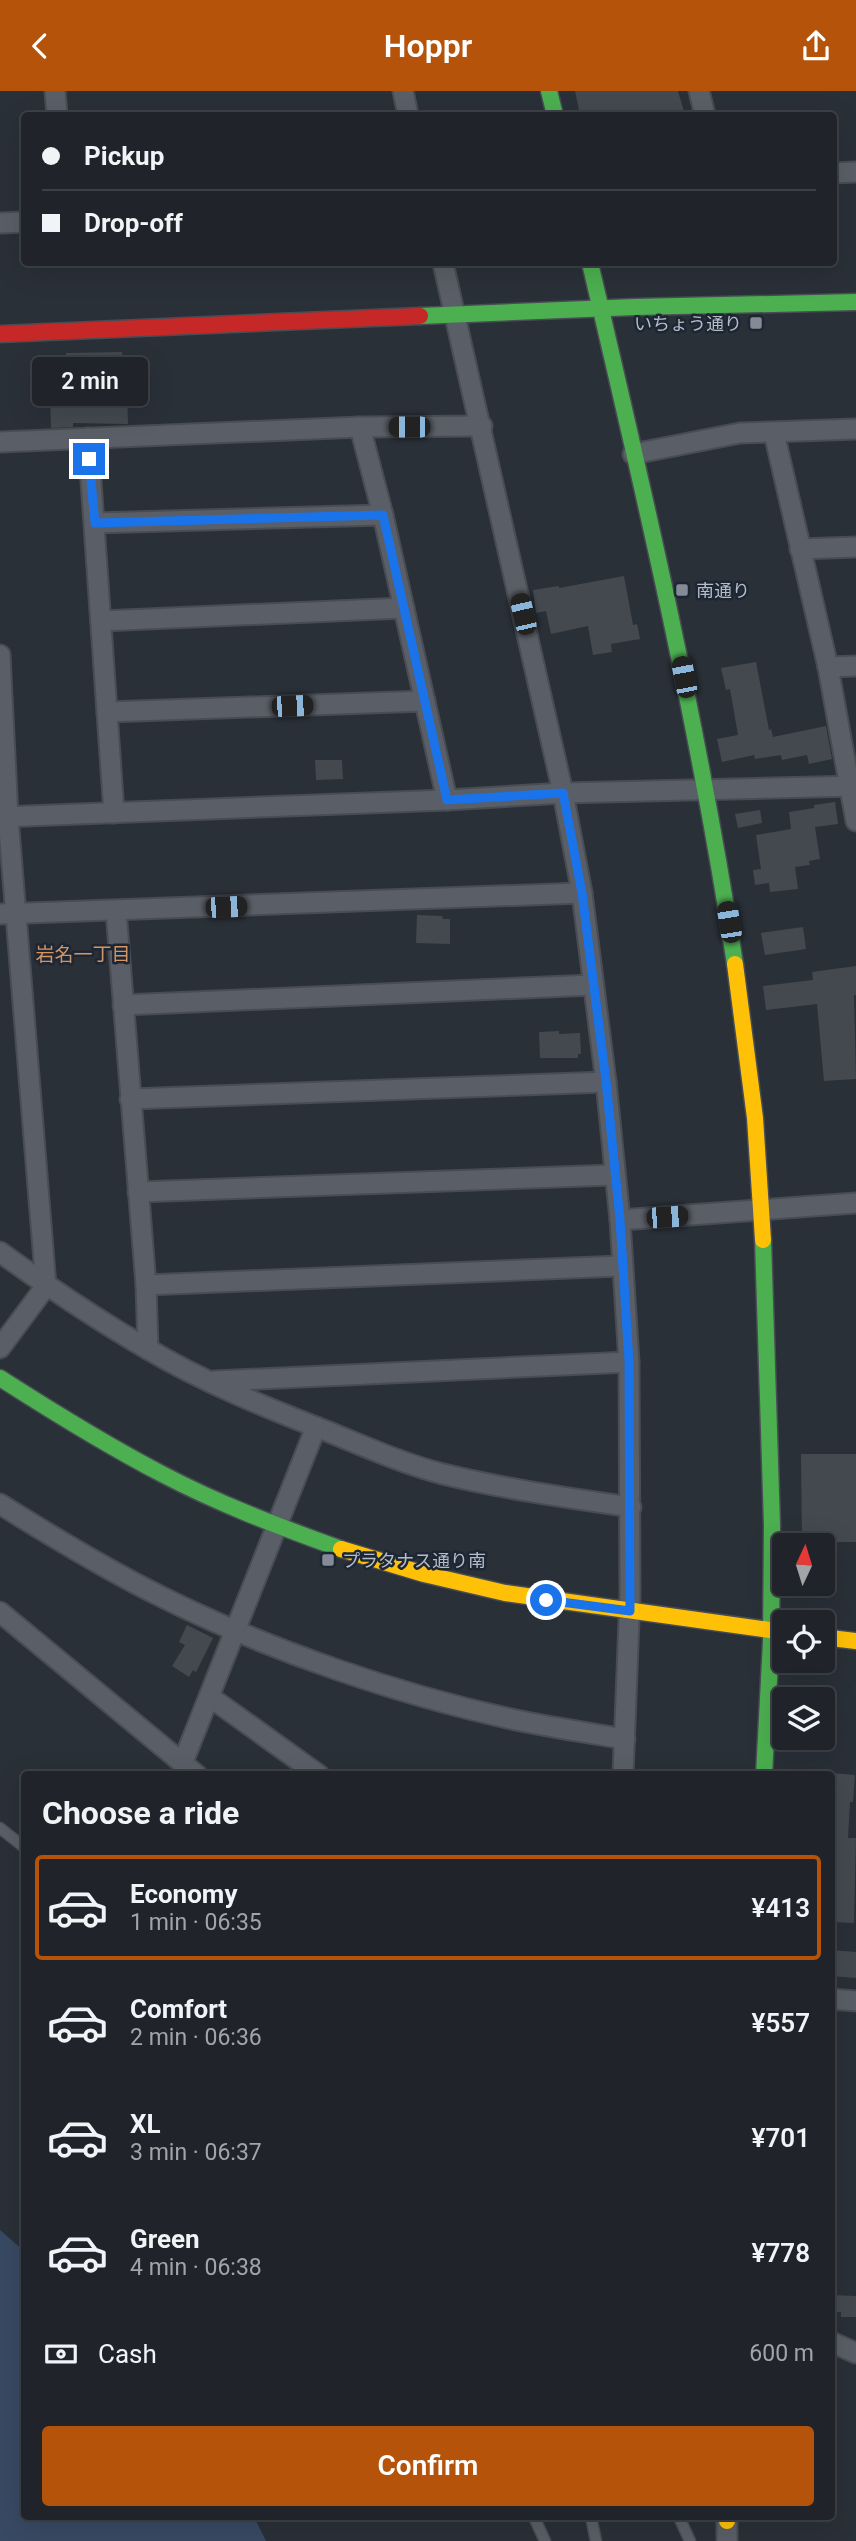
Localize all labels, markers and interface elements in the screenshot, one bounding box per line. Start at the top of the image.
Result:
icon: back [21,27,59,65]
text: Hoppr [384,27,472,65]
icon: share [797,27,835,65]
text: Pickup [84,141,164,171]
text: Drop-off [84,208,183,238]
place label: いちょう通り [634,313,742,334]
marker: いちょう通り [748,315,764,331]
callout: 2 min [31,357,147,407]
text: 2 min [61,368,119,395]
car [389,417,431,438]
route end [73,443,105,475]
place label: 南通り [696,580,750,601]
marker: 南通り [674,582,690,598]
car [509,591,538,637]
car [670,654,699,700]
car [271,695,314,717]
car [205,896,248,918]
car [716,900,743,944]
district label: 岩名一丁目 [35,943,131,966]
car [646,1205,689,1229]
north arrow [772,1533,835,1596]
map controls [772,1533,835,1750]
place label: プラタナス通り南 [342,1550,486,1571]
marker: プラタナス通り南 [320,1552,336,1568]
route start [530,1584,562,1616]
button: locate [772,1610,835,1673]
button: layers [772,1687,835,1750]
text: Choose a ride [42,1794,239,1832]
icon: car [46,1876,109,1939]
text: Economy [130,1879,237,1909]
text: ¥413 [752,1893,810,1923]
text: 1 min · 06:35 [130,1909,262,1936]
icon: car [46,1991,109,2054]
text: Comfort [130,1994,227,2024]
text: ¥557 [752,2008,810,2038]
text: 2 min · 06:36 [130,2024,262,2051]
icon: car [46,2106,109,2169]
text: XL [130,2109,161,2139]
text: ¥701 [752,2123,810,2153]
text: 3 min · 06:37 [130,2139,262,2166]
icon: car [46,2221,109,2284]
text: Green [130,2224,200,2254]
text: ¥778 [752,2238,810,2268]
text: 4 min · 06:38 [130,2254,262,2281]
icon: cash [42,2335,80,2373]
text: Cash [98,2339,157,2369]
text: 600 m [749,2340,814,2367]
button: Confirm [42,2426,814,2506]

